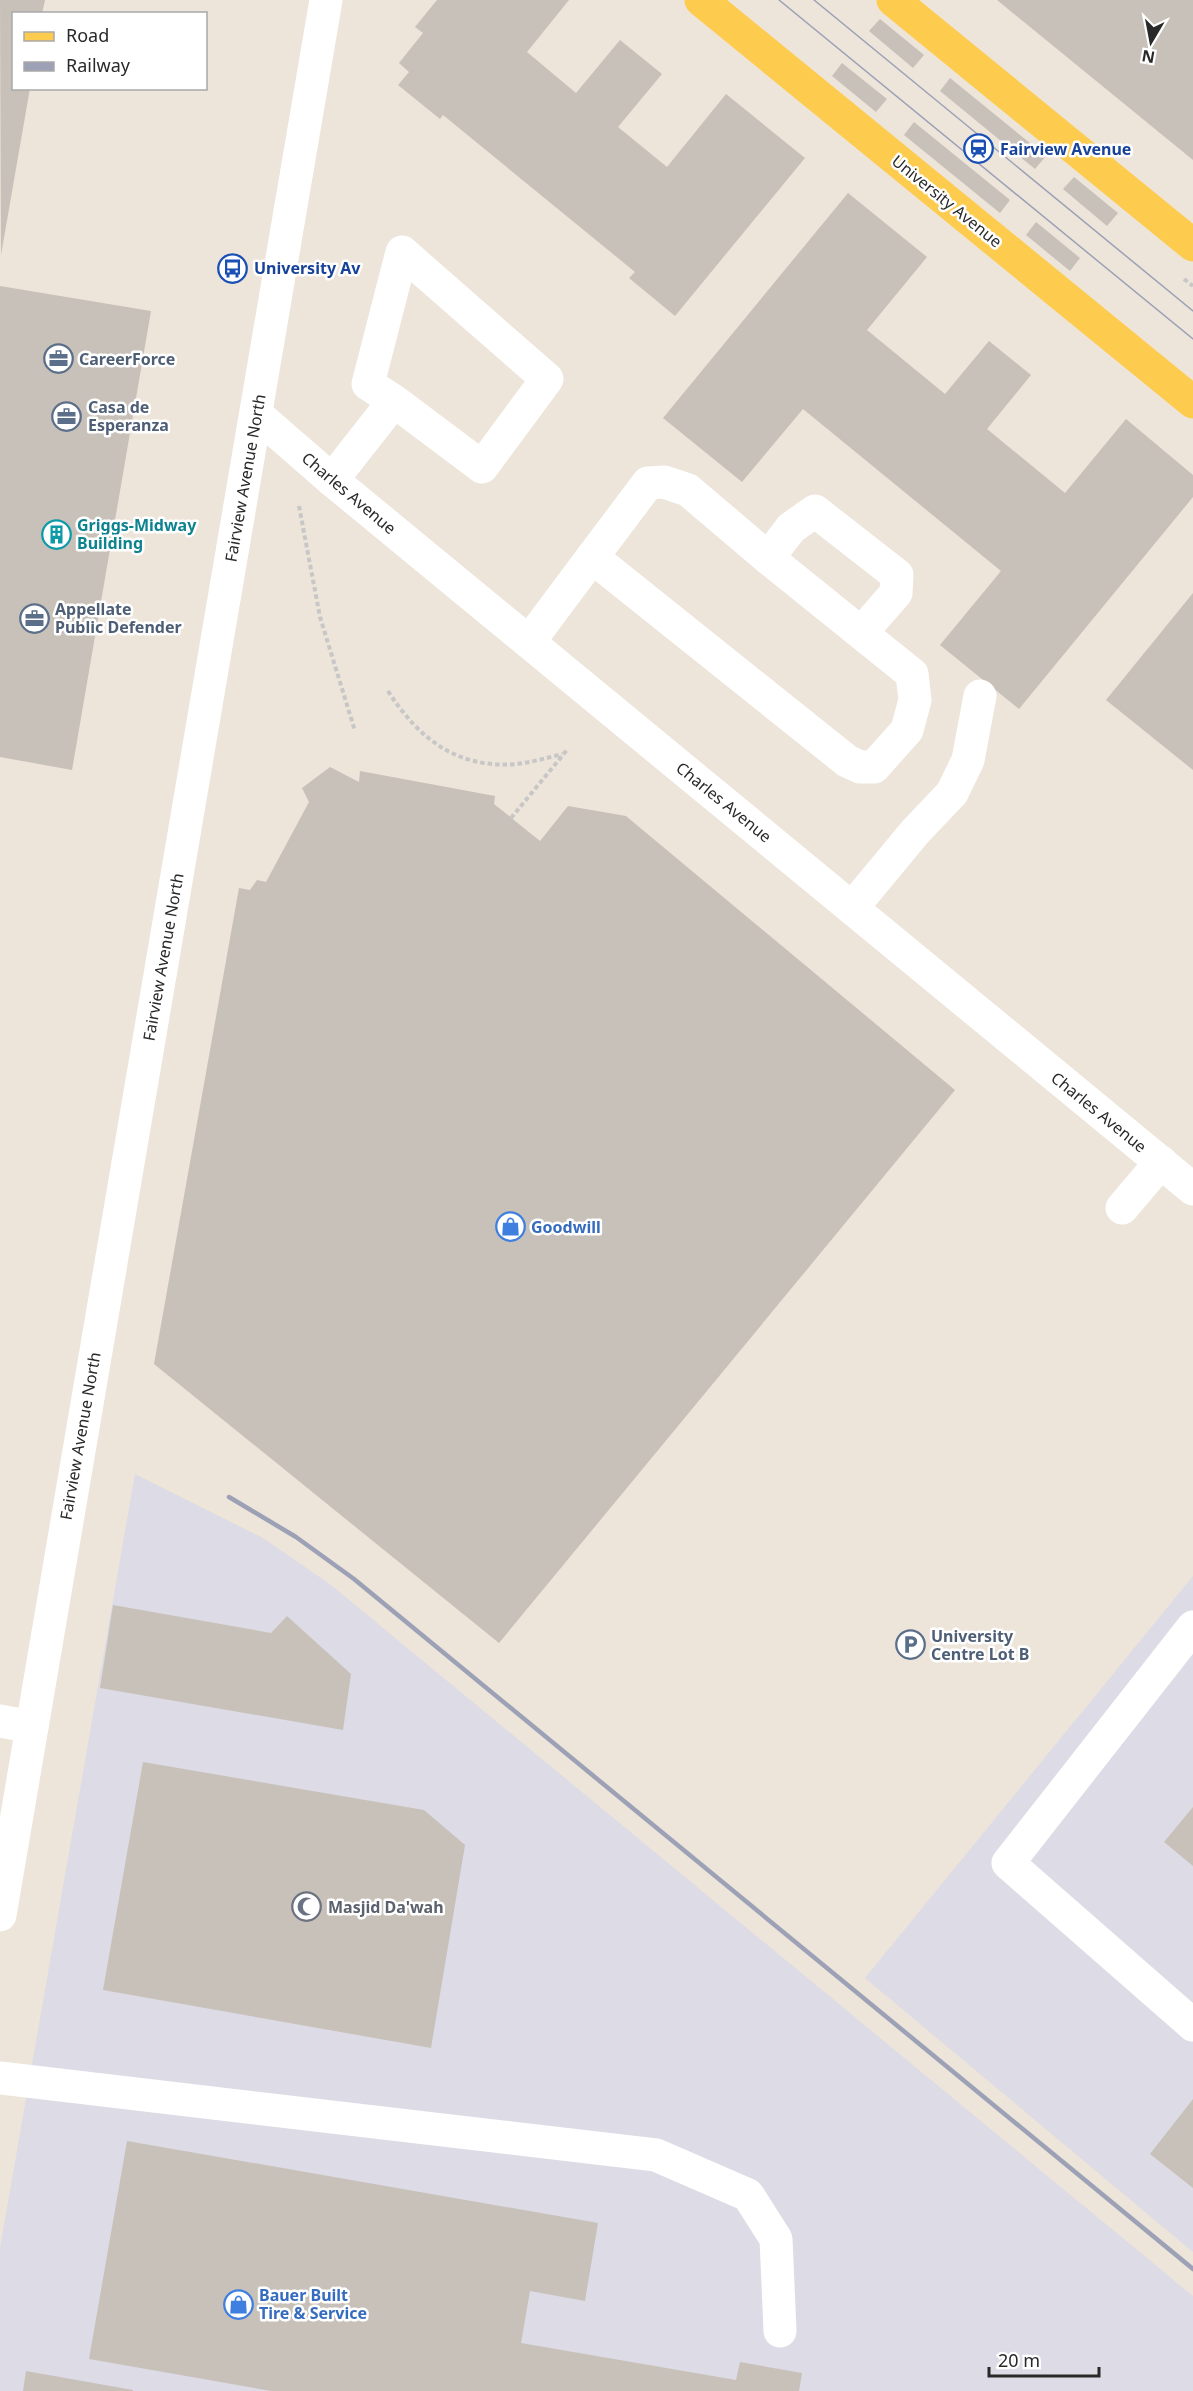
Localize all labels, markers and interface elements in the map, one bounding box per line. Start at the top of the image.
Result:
legend [12,12,207,90]
north arrow [1121,12,1181,72]
text: Road [66,23,109,47]
text: N [1140,45,1157,69]
text: Railway [66,53,131,77]
station icon: Fairview Avenue [963,133,995,165]
place label: Fairview Avenue [1000,138,1131,160]
street label: University Avenue [887,150,1007,252]
bus stop icon: University Av [217,252,249,284]
place label: University Av [254,257,361,279]
office icon: CareerForce [42,343,74,375]
place label: CareerForce [79,348,175,370]
street label: Fairview Avenue North [219,392,271,564]
place label: Casa de Esperanza [88,396,169,436]
office icon: Casa de Esperanza [51,400,83,432]
street label: Charles Avenue [297,447,401,539]
place label: Griggs-Midway Building [77,514,197,554]
building icon: Griggs-Midway Building [40,518,72,550]
place label: Appellate Public Defender [55,598,182,638]
office icon: Appellate Public Defender [18,602,50,634]
street label: Charles Avenue [672,757,776,847]
street label: Fairview Avenue North [137,871,189,1043]
street label: Charles Avenue [1047,1067,1151,1157]
shop icon: Goodwill [494,1211,526,1243]
place label: Goodwill [531,1216,601,1238]
street label: Fairview Avenue North [54,1350,106,1522]
place label: University Centre Lot B [931,1625,1029,1665]
parking icon: University Centre Lot B [894,1629,926,1661]
mosque icon: Masjid Da'wah [291,1891,323,1923]
place label: Masjid Da'wah [328,1896,444,1918]
place label: Bauer Built Tire & Service [259,2284,367,2324]
shop icon: Bauer Built Tire & Service [222,2288,254,2320]
scale bar [989,2340,1098,2378]
text: 20 m [998,2348,1040,2372]

